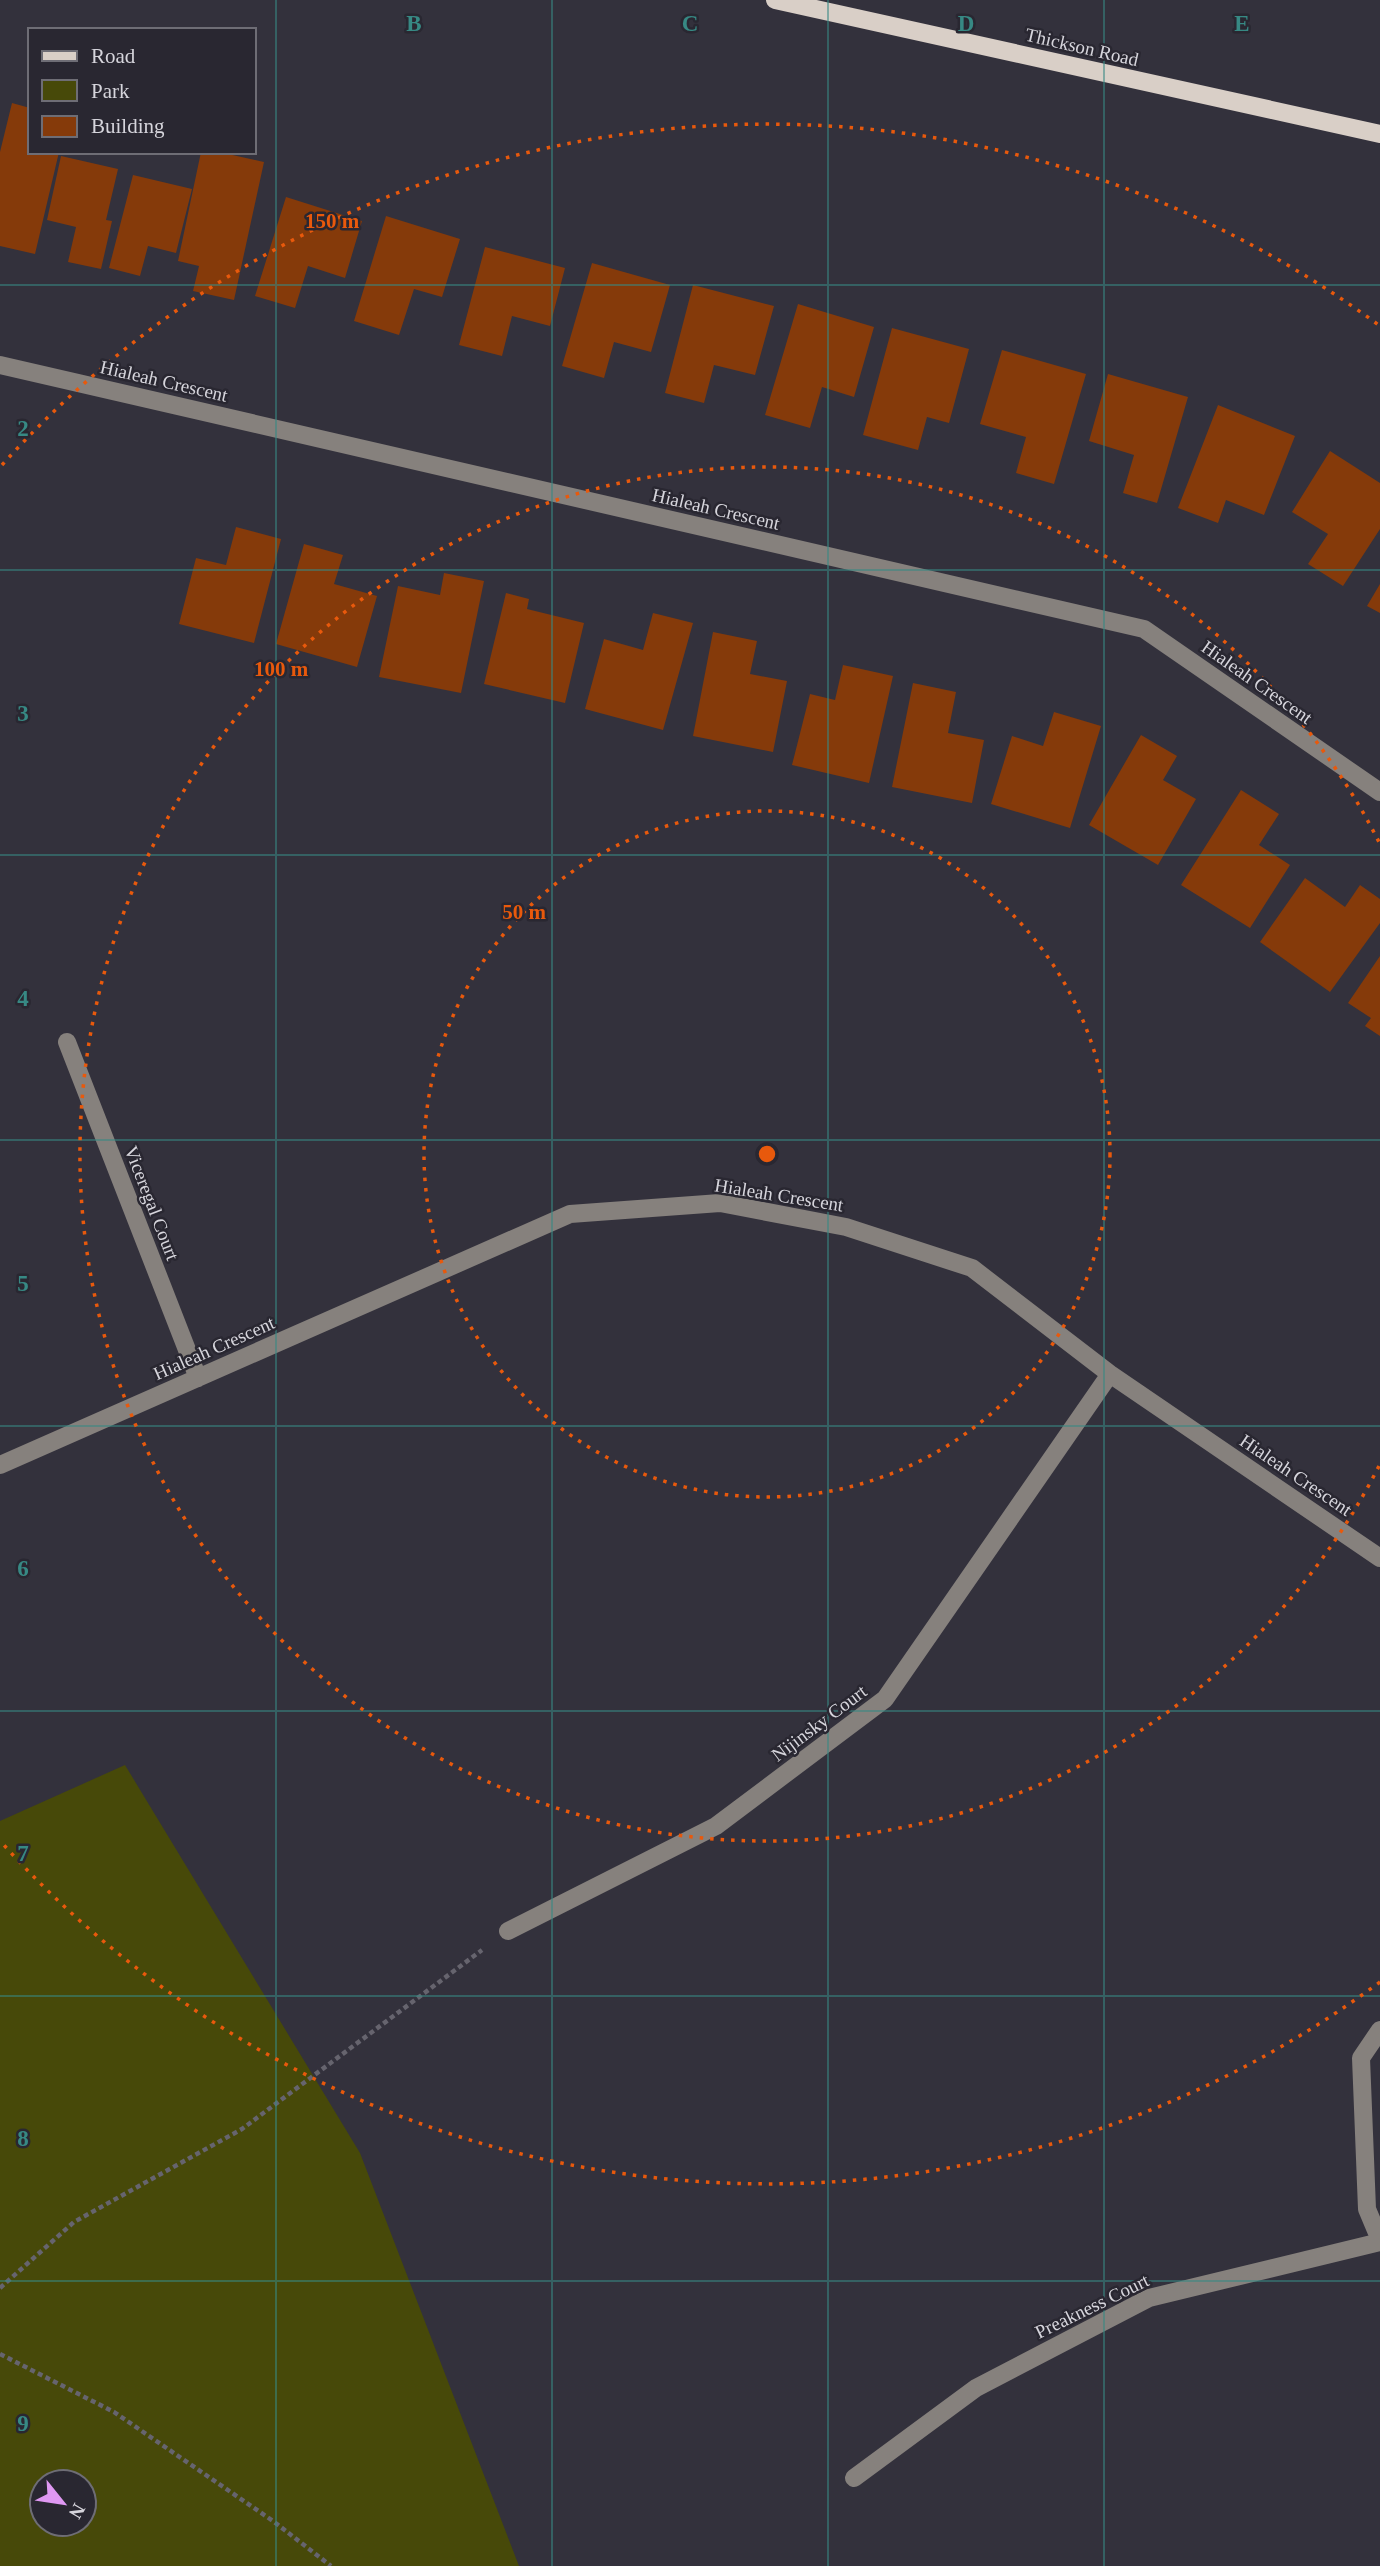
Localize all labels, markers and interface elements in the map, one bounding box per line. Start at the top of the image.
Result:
text: B [406,11,422,36]
text: C [682,11,698,36]
text: D [958,11,974,36]
text: E [1234,11,1250,36]
street label: Thickson Road [1023,24,1141,70]
legend [28,28,256,154]
text: Road [91,44,136,68]
text: Park [91,79,130,103]
text: Building [91,114,165,138]
text: 150 m [305,209,360,233]
street label: Hialeah Crescent [98,356,231,406]
text: 2 [17,416,29,441]
street label: Hialeah Crescent [650,484,783,534]
street label: Hialeah Crescent [1198,636,1317,728]
text: 100 m [254,657,309,681]
text: 3 [17,701,29,726]
text: 50 m [502,900,546,924]
text: 4 [17,986,29,1011]
centre of rings [755,1142,779,1166]
street label: Viceregal Court [121,1143,184,1264]
street label: Hialeah Crescent [713,1174,846,1216]
text: 5 [17,1271,29,1296]
street label: Hialeah Crescent [150,1312,278,1384]
street label: Hialeah Crescent [1236,1430,1356,1521]
text: 6 [17,1556,29,1581]
street label: Nijinsky Court [767,1680,871,1766]
text: 7 [17,1841,29,1866]
text: 8 [17,2126,29,2151]
street label: Preakness Court [1032,2269,1153,2343]
text: 9 [17,2411,29,2436]
north arrow [28,2468,98,2538]
text: N [65,2500,90,2523]

